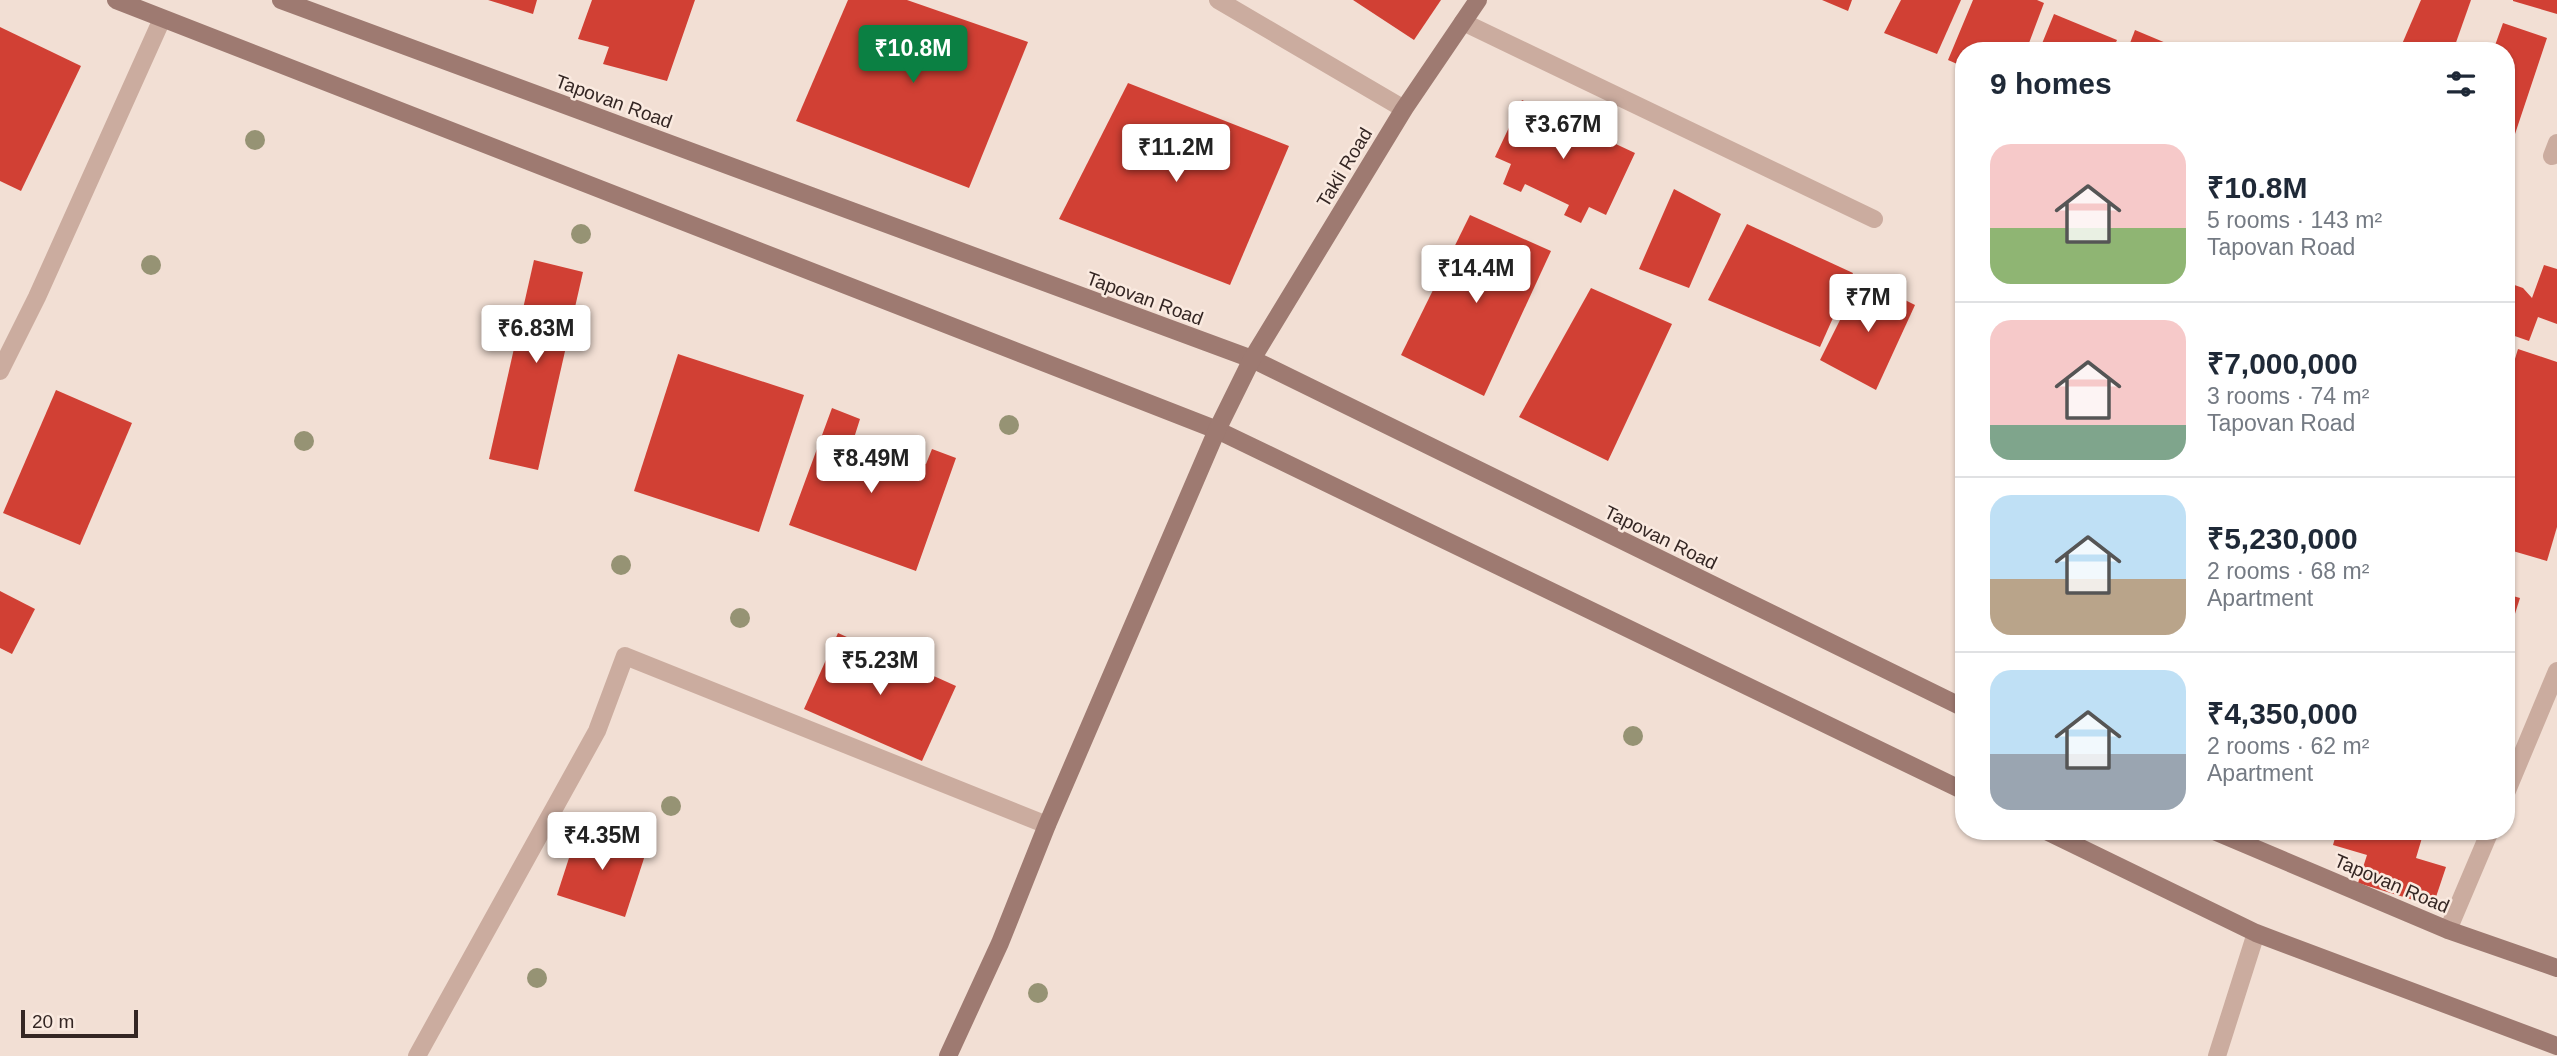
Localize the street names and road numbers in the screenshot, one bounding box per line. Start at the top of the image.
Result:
street label: Tapovan Road [553,71,675,132]
street label: Takli Road [1313,124,1376,211]
street label: Tapovan Road [1084,268,1206,329]
street label: Tapovan Road [1601,501,1720,574]
street label: Tapovan Road [2331,850,2452,917]

